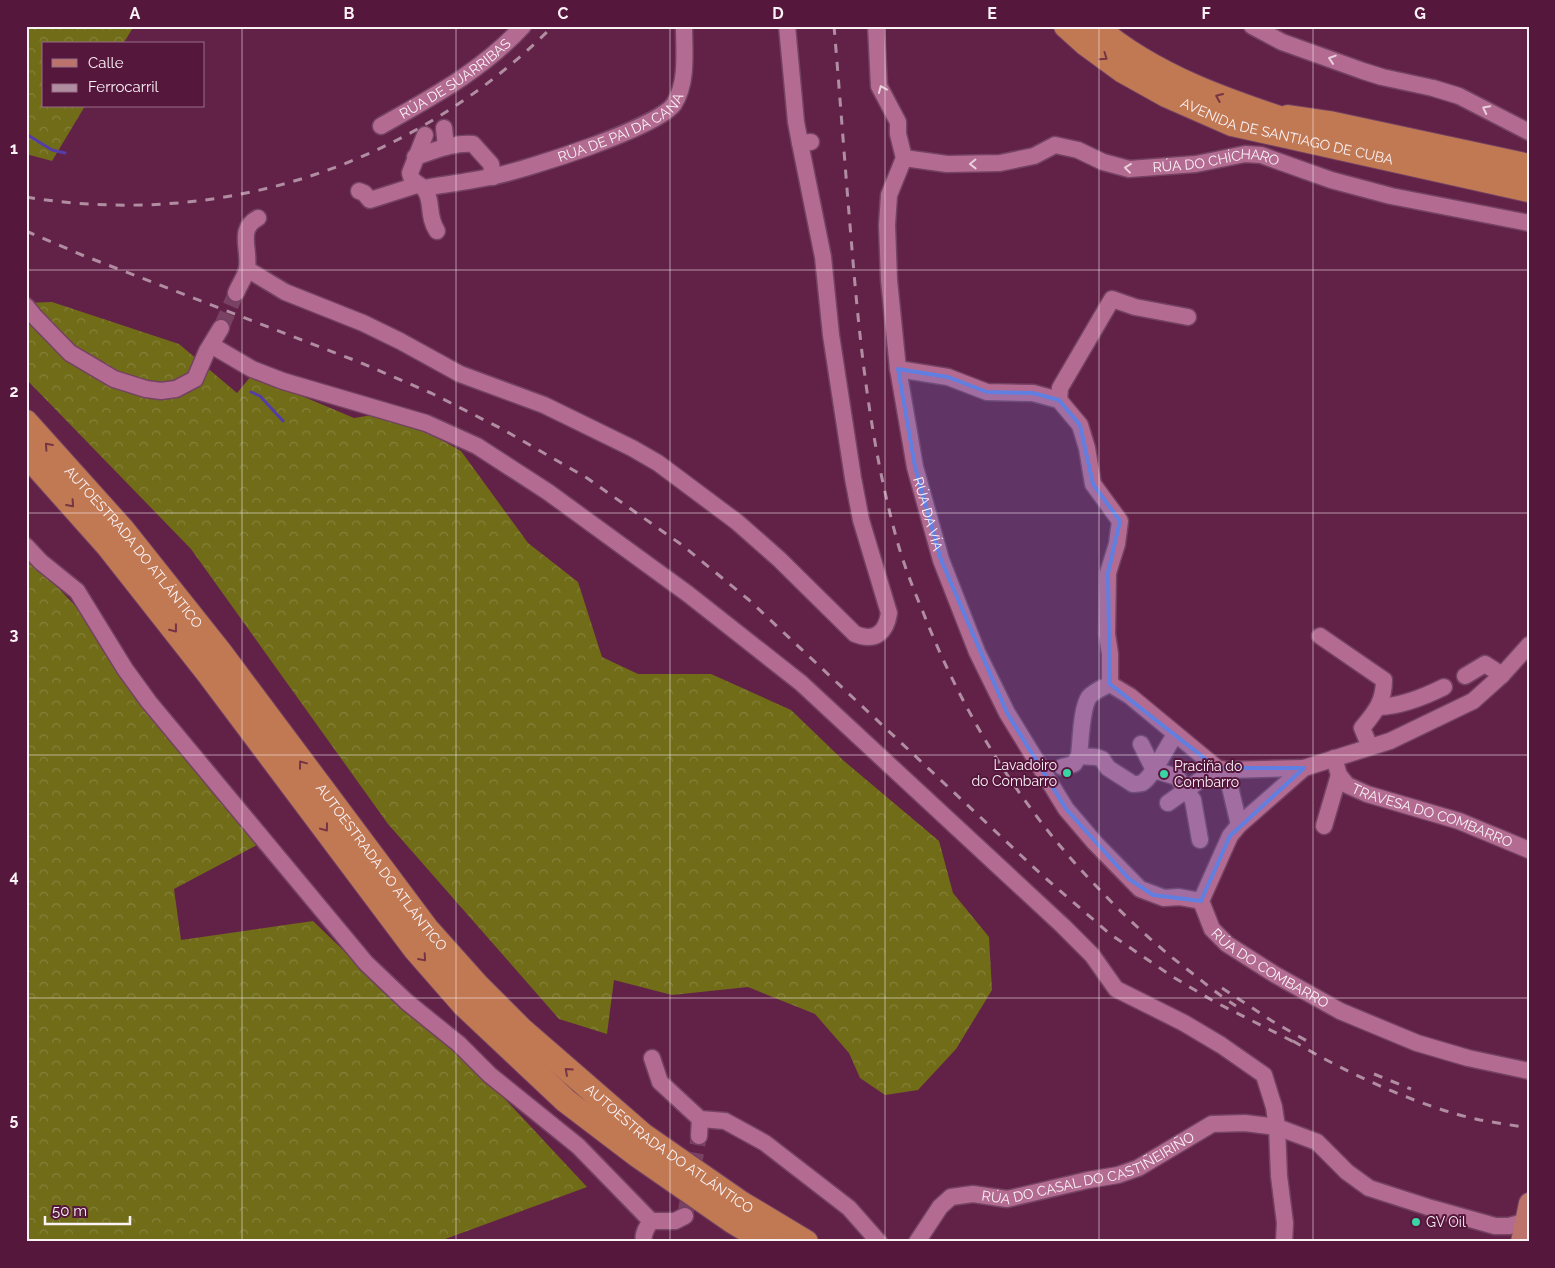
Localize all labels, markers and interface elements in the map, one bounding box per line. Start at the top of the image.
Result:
text: A [130,4,141,23]
text: B [344,4,355,23]
text: C [558,4,569,23]
text: D [772,4,784,23]
text: E [987,4,997,23]
text: F [1201,4,1211,23]
text: G [1414,4,1426,23]
street label: RÚA DE SUARRIBAS [397,35,514,122]
legend [42,42,205,108]
one-way arrow [1098,51,1108,60]
text: Calle [88,54,124,72]
one-way arrow [1328,54,1337,64]
text: Ferrocarril [88,78,160,96]
one-way arrow [878,85,888,94]
street label: RÚA DE PAI DA CANA [556,90,687,165]
one-way arrow [1215,92,1224,103]
street label: AVENIDA DE SANTIAGO DE CUBA [1178,95,1395,168]
one-way arrow [1482,105,1491,115]
text: 1 [10,139,18,158]
street label: RÚA DO CHÍCHARO [1152,146,1282,175]
one-way arrow [969,158,977,169]
one-way arrow [1123,163,1131,174]
text: 2 [9,382,19,401]
one-way arrow [44,442,53,451]
street label: AUTOESTRADA DO ATLÁNTICO [61,463,206,631]
street label: RÚA DA VÍA [910,475,946,553]
one-way arrow [65,498,74,507]
one-way arrow [168,623,176,632]
text: 3 [10,625,19,644]
place label: Lavadoiro do Combarro [971,757,1057,789]
place label: Praciña do Combarro [1174,758,1242,790]
one-way arrow [299,760,308,770]
marker: Lavadoiro do Combarro [1061,767,1073,779]
marker: Praciña do Combarro [1158,768,1170,780]
street label: AUTOESTRADA DO ATLÁNTICO [313,780,450,954]
street label: TRAVESA DO COMBARRO [1349,780,1515,850]
one-way arrow [319,822,328,832]
text: 4 [9,867,19,886]
street label: RÚA DO COMBARRO [1208,925,1331,1011]
one-way arrow [417,952,426,961]
one-way arrow [565,1068,574,1077]
street label: AUTOESTRADA DO ATLÁNTICO [582,1081,756,1217]
text: 5 [10,1110,19,1129]
street label: RÚA DO CASAL DO CASTIÑEIRIÑO [981,1128,1197,1207]
scale bar [45,1193,130,1225]
text: 50 m [52,1202,87,1220]
place label: GV Oil [1426,1214,1466,1230]
marker: GV Oil [1410,1216,1422,1228]

